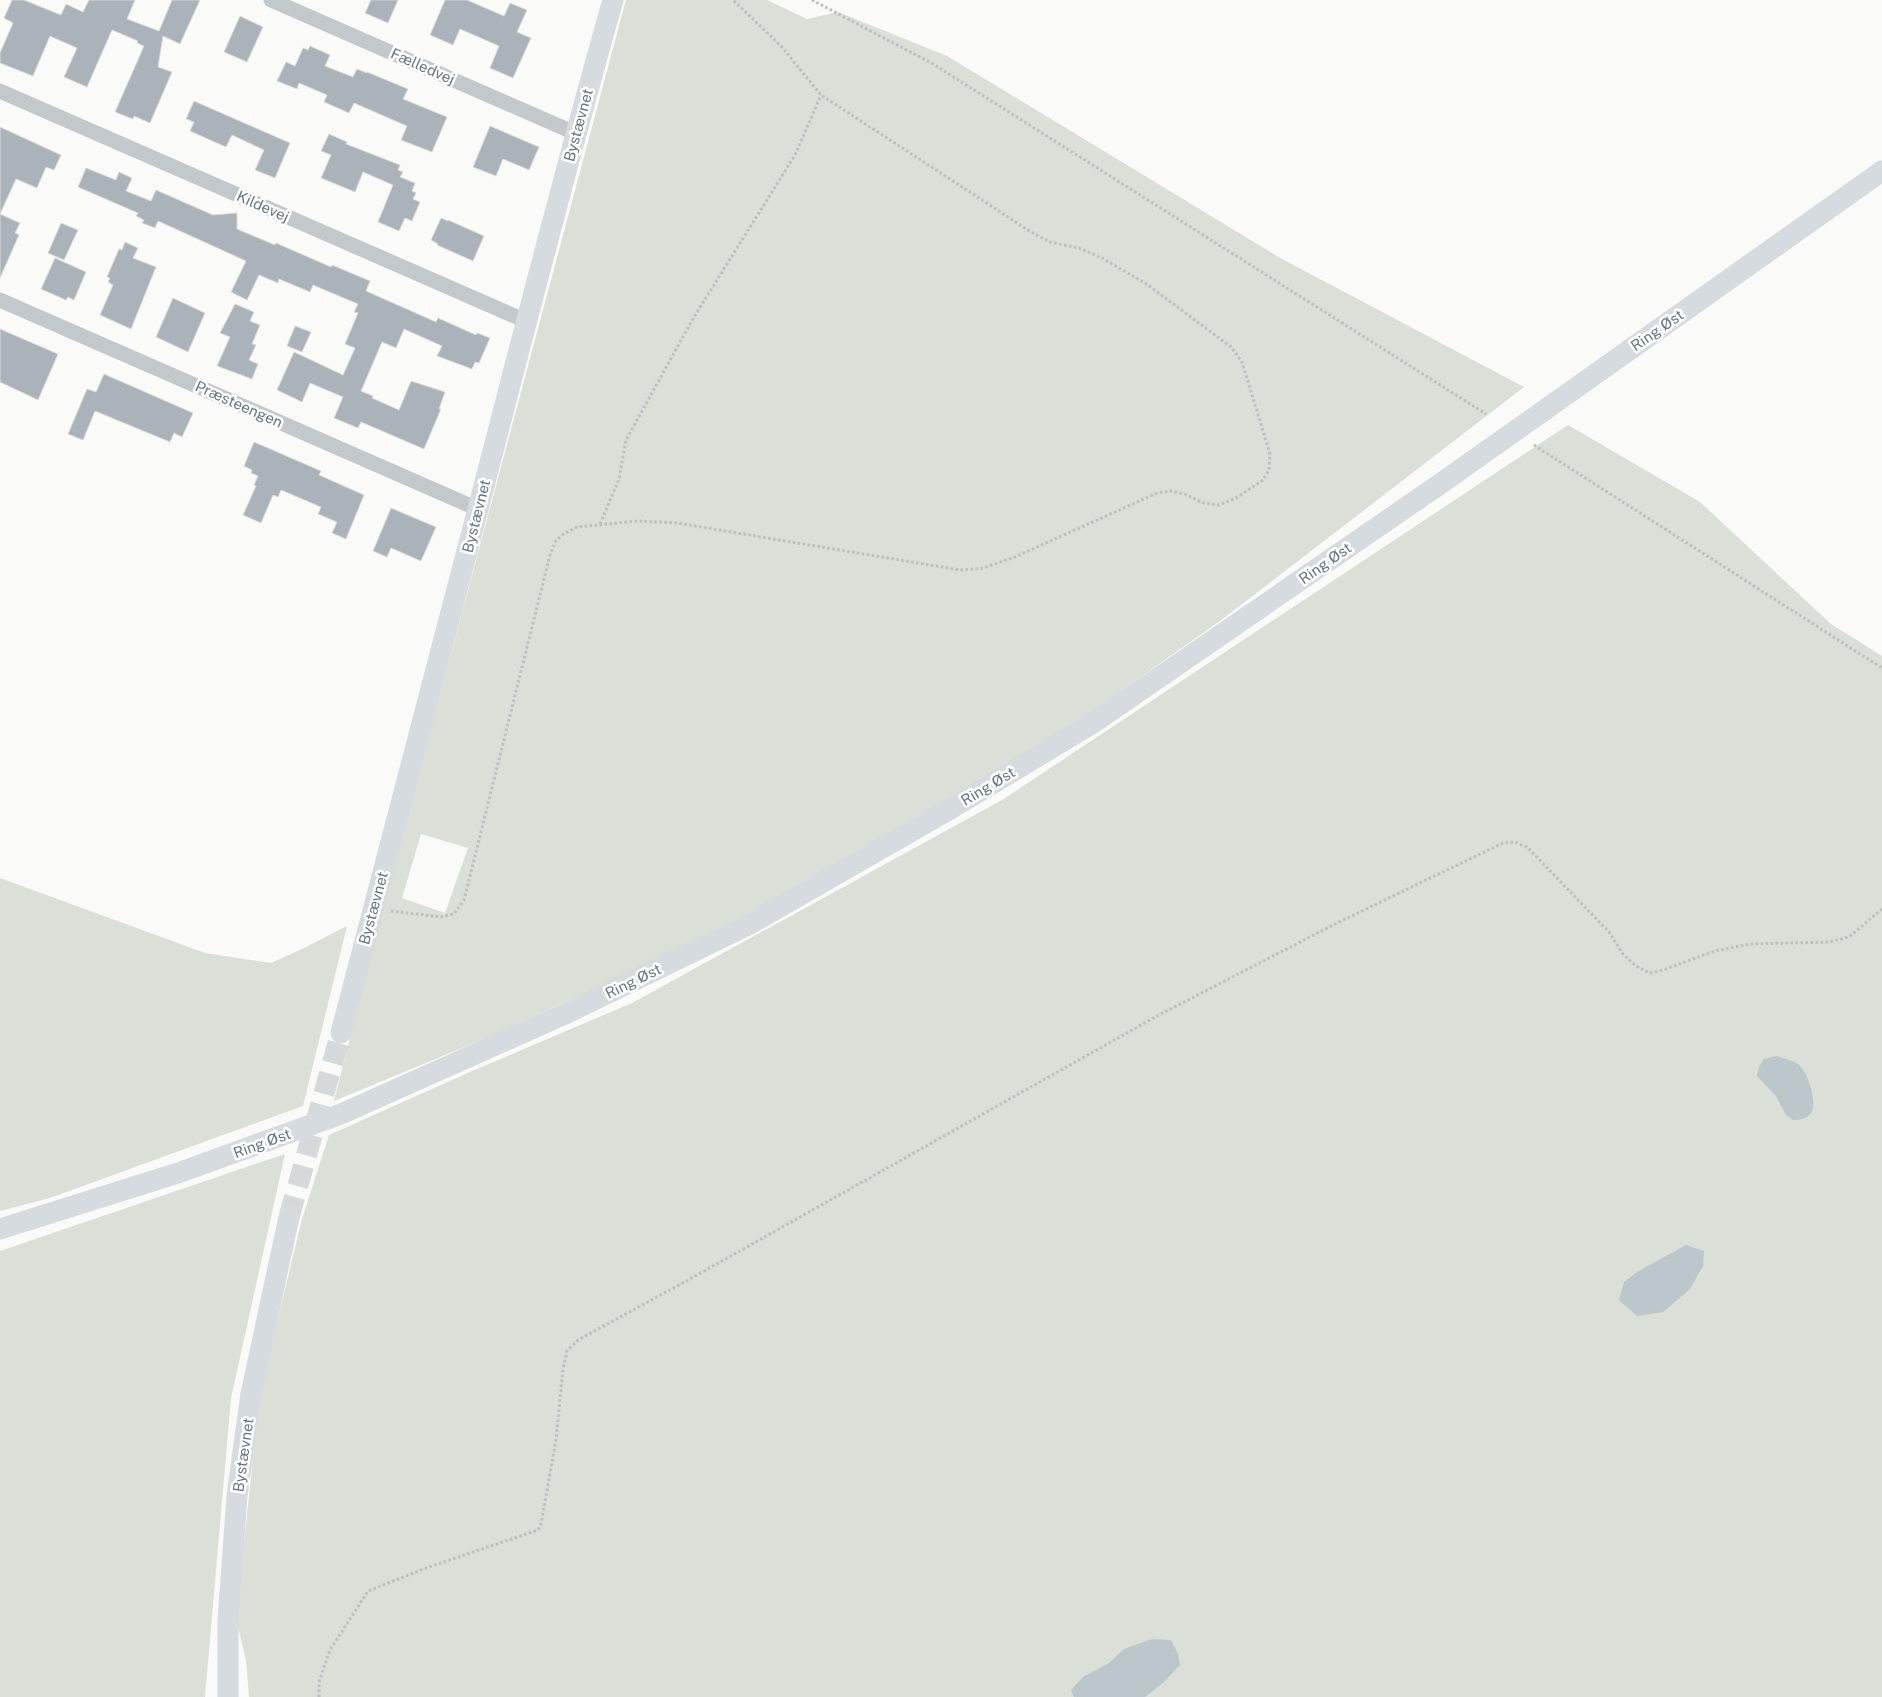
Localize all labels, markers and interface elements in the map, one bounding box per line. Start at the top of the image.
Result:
street label: Fælledvej [388,44,458,88]
street label: Bystævnet [560,86,596,163]
street label: Kildevej [234,187,292,225]
street label: Ring Øst [1628,306,1687,354]
street label: Præsteengen [193,377,285,431]
street label: Bystævnet [459,477,493,554]
street label: Ring Øst [1296,539,1355,587]
street label: Ring Øst [958,763,1018,809]
street label: Bystævnet [355,869,391,946]
street label: Ring Øst [602,960,664,1002]
street label: Ring Øst [231,1125,293,1161]
street label: Bystævnet [229,1417,257,1493]

